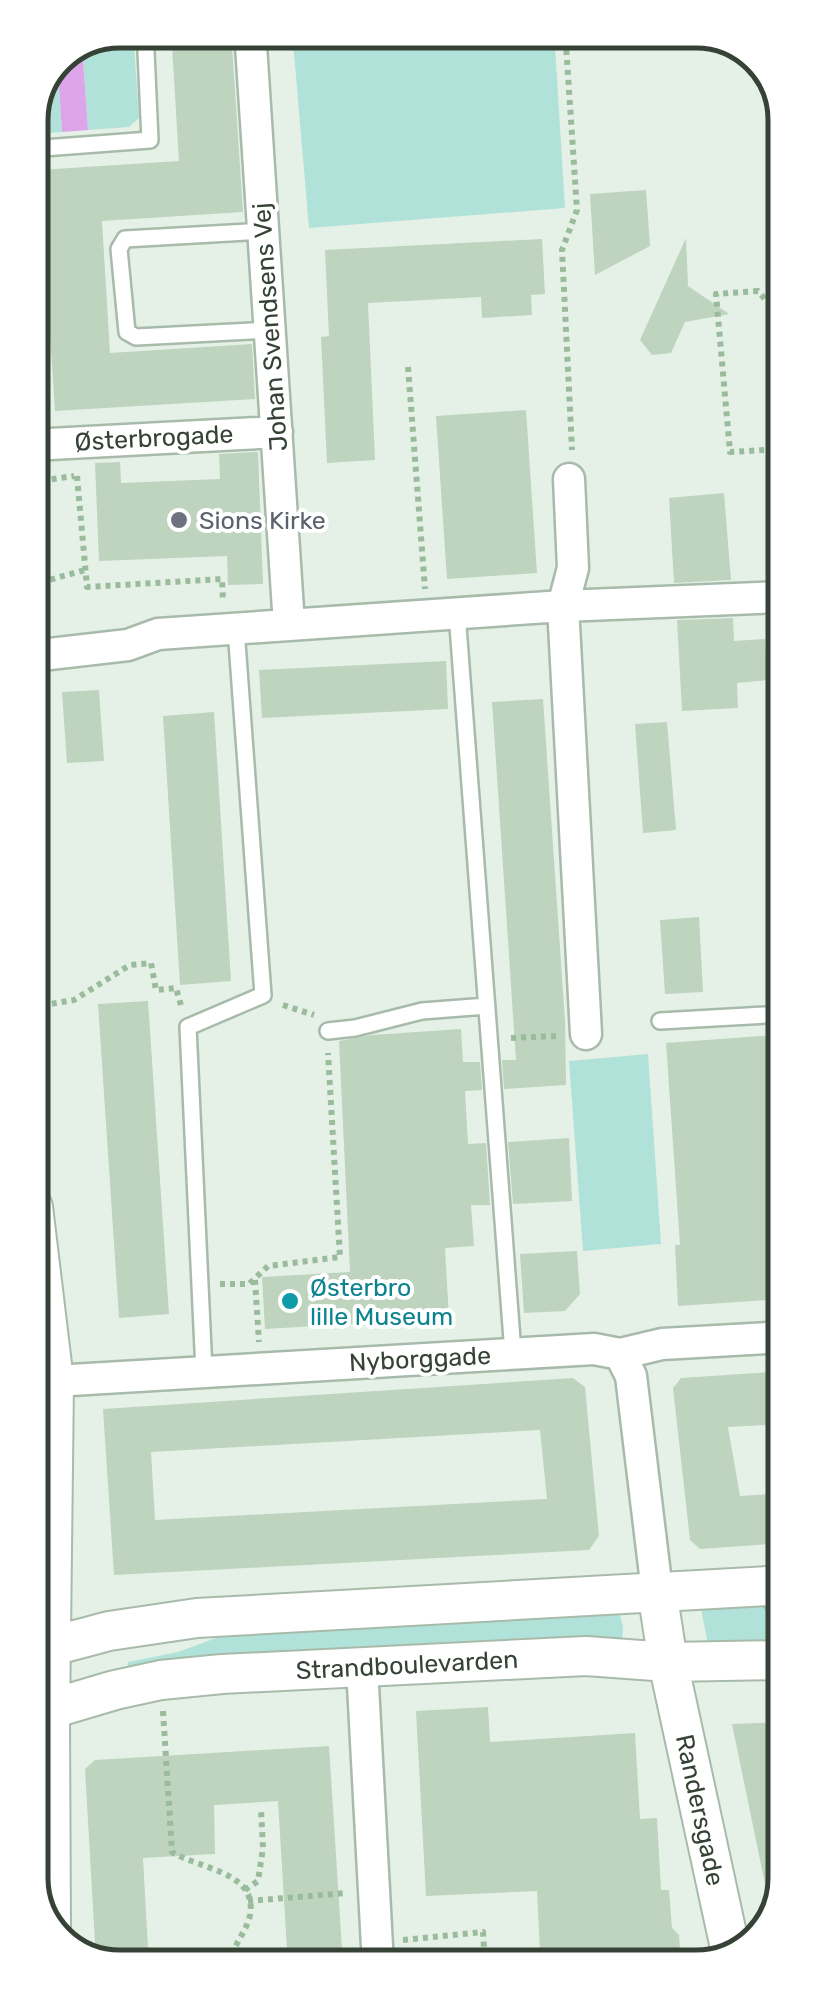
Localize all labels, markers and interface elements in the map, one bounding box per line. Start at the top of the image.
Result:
street label: Johan Svendsens Vej [247,202,293,452]
street label: Østerbrogade [74,419,234,457]
place label: Sions Kirke [199,506,326,535]
marker: Sions Kirke [168,509,190,531]
place label: Østerbro lille Museum [310,1273,453,1331]
marker: Østerbro lille Museum [279,1290,301,1312]
street label: Nyborggade [348,1341,492,1377]
street label: Strandboulevarden [295,1645,519,1685]
street label: Randersgade [670,1732,730,1888]

